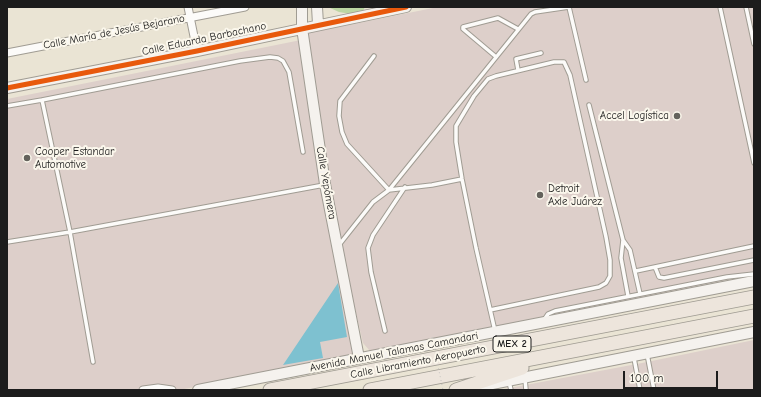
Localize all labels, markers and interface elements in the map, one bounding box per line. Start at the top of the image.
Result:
street label: Calle María de Jesús Bejarano [42,12,186,52]
street label: Calle Eduarda Barbachano [141,19,267,59]
place label: Accel Logística [600,109,669,123]
marker: Accel Logística [672,111,682,121]
place label: Cooper Estandar Automotive [35,145,114,171]
street label: Calle Yepómera [313,145,339,221]
marker: Cooper Estandar Automotive [22,153,32,163]
place label: Detroit Axle Juárez [548,182,602,208]
marker: Detroit Axle Juárez [535,190,545,200]
street label: Avenida Manuel Talamas Camandari [309,329,479,375]
road number: MEX 2 [493,336,531,352]
street label: Calle Libramiento Aeropuerto [349,342,487,382]
scale bar [625,363,720,389]
text: 100 m [630,371,663,385]

